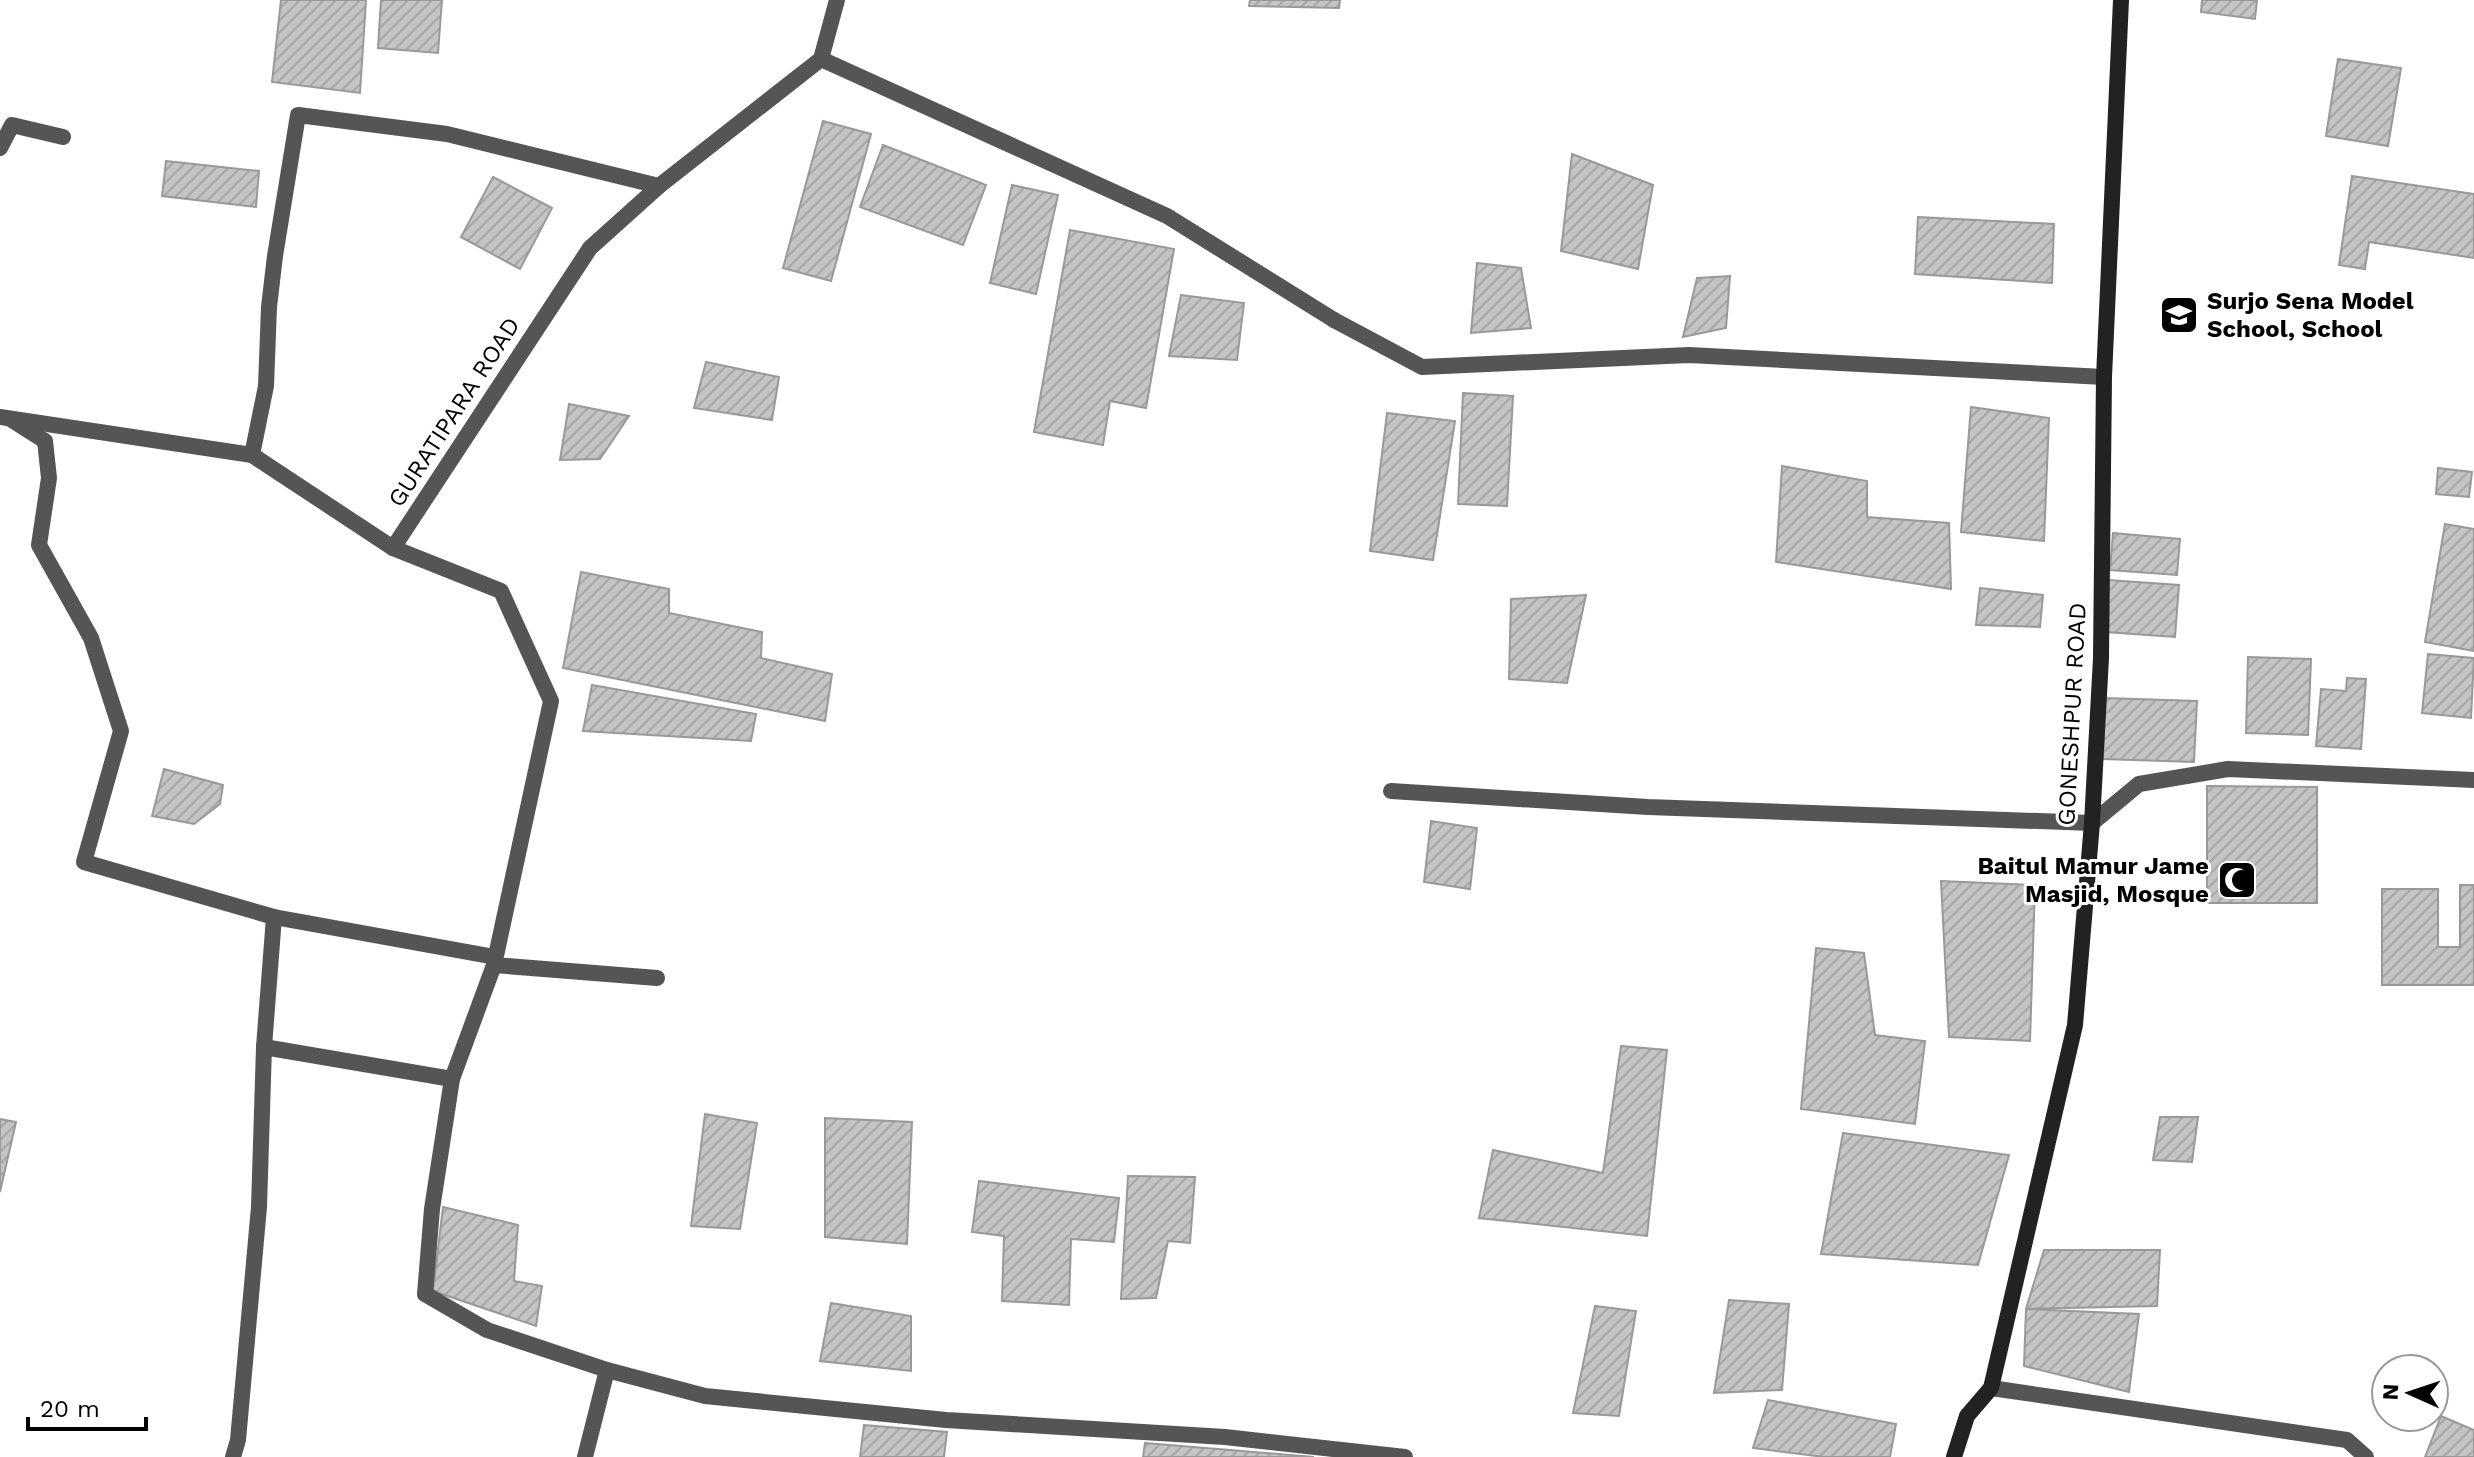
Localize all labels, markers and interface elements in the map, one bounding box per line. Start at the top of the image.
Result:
place label: Surjo Sena Model School, School [2207,287,2414,343]
school or university icon: Surjo Sena Model School, School [2158,294,2200,336]
street label: GURATIPARA ROAD [382,312,526,512]
street label: GONESHPUR ROAD [2052,602,2092,826]
place label: Baitul Mamur Jame Masjid, Mosque [1977,852,2209,908]
mosque icon: Baitul Mamur Jame Masjid, Mosque [2216,859,2258,901]
north arrow [2370,1353,2450,1433]
scale bar [28,1381,146,1431]
text: N [2378,1383,2403,1401]
text: 20 m [40,1395,100,1423]

